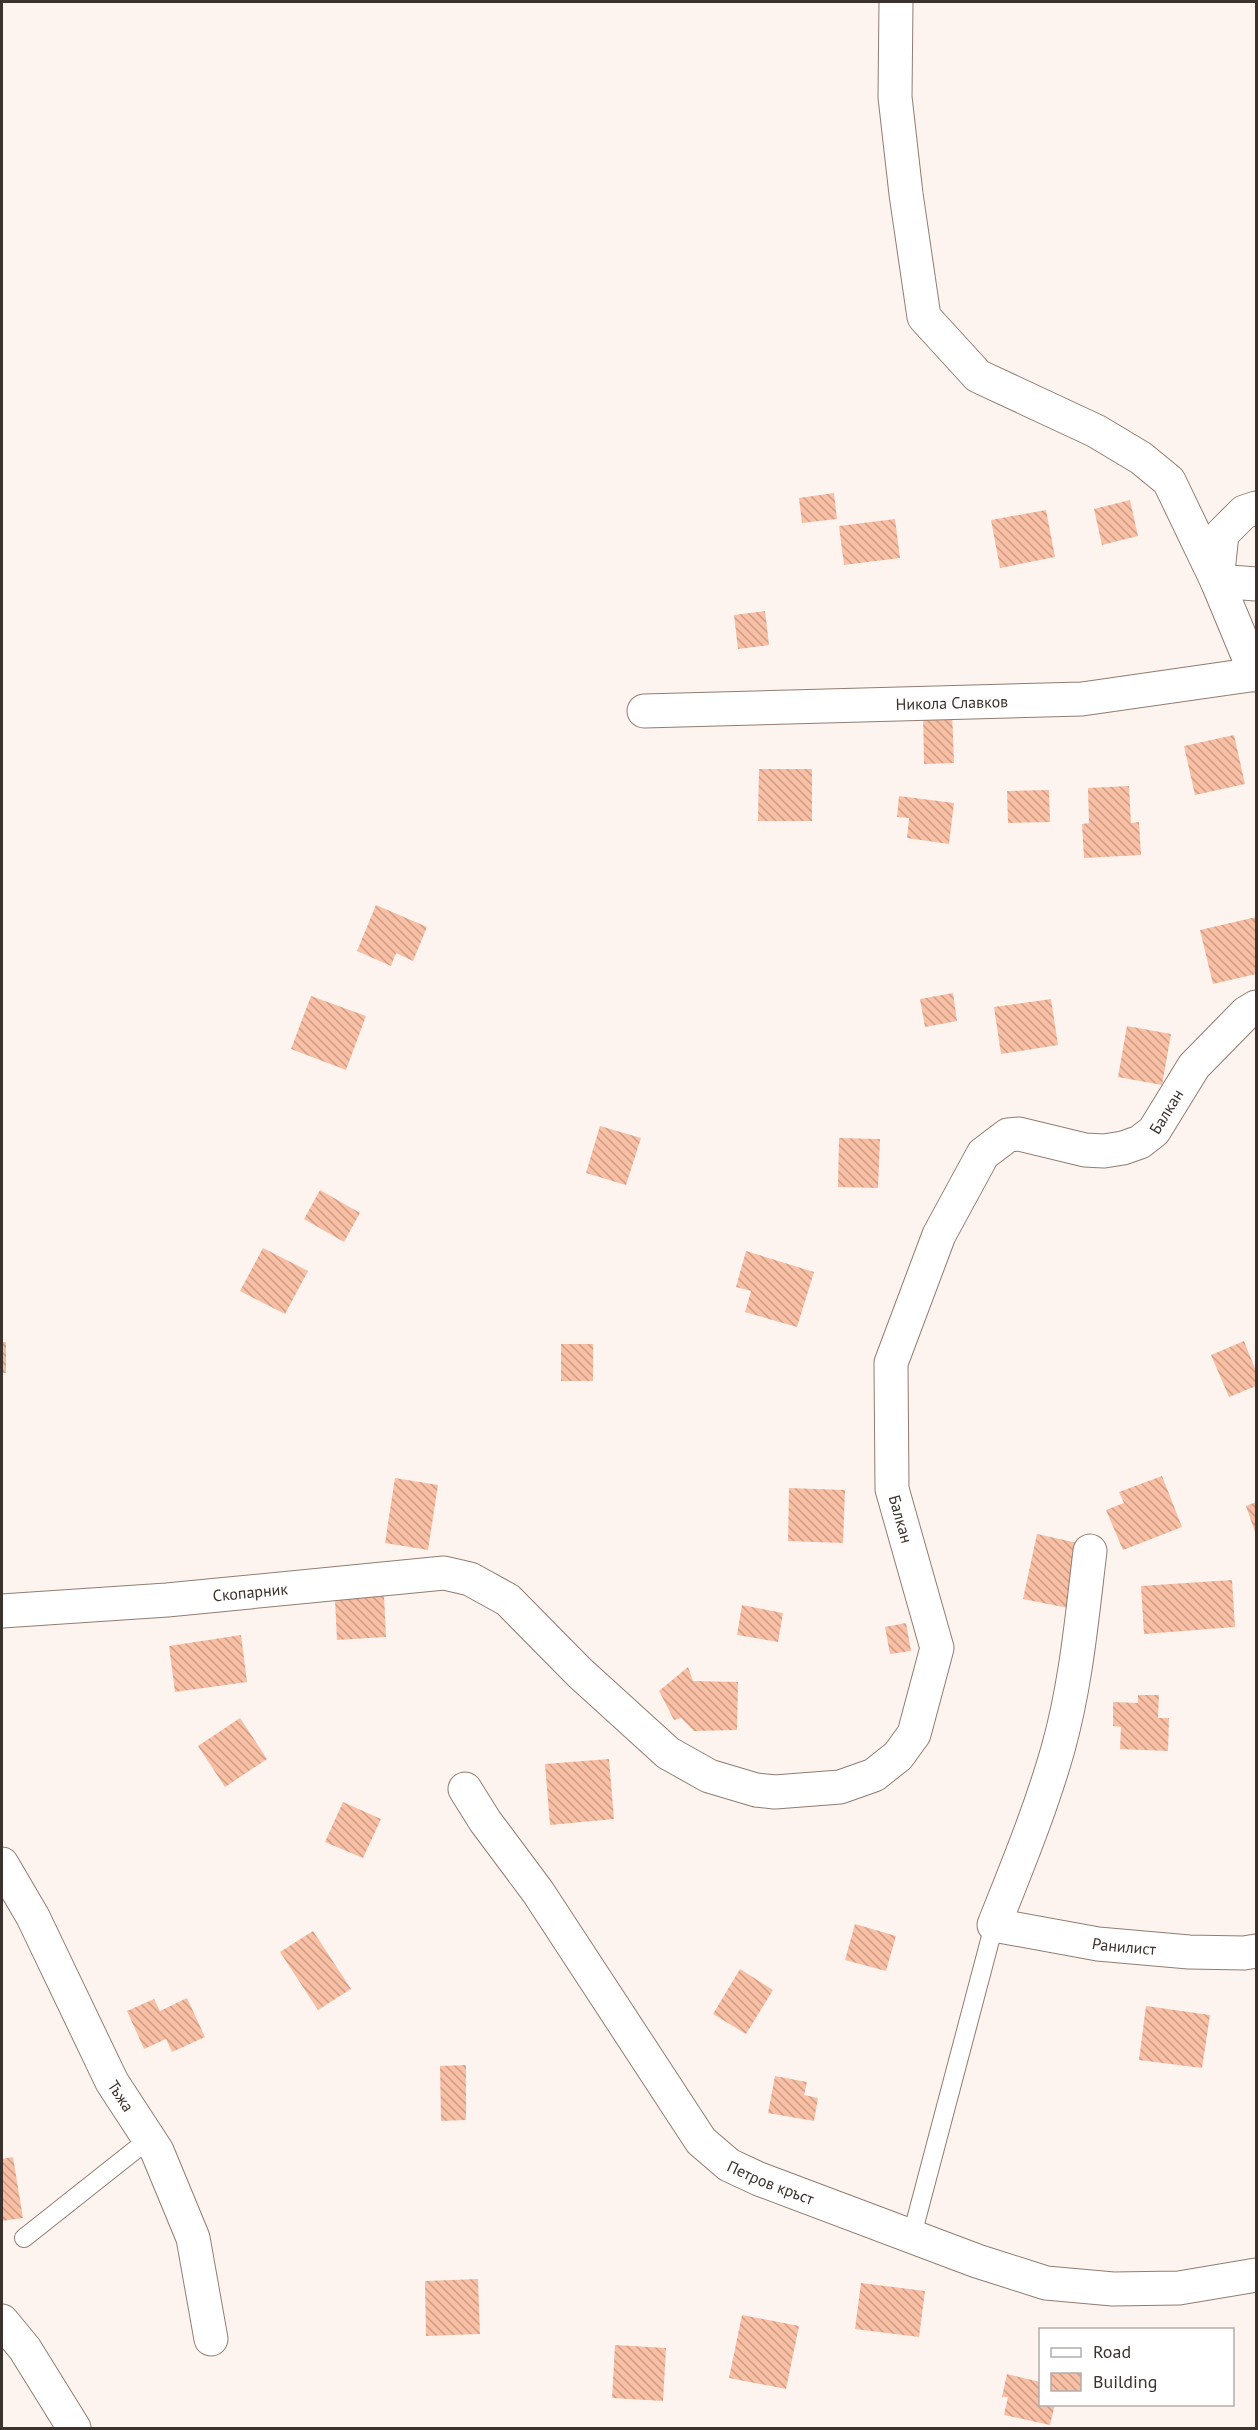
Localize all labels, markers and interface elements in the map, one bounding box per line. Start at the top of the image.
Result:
street label: Никола Славков [895,691,1008,714]
street label: Балкан [1145,1085,1187,1138]
street label: Балкан [885,1493,917,1545]
street label: Скопарник [212,1578,289,1605]
street label: Ранилист [1090,1933,1157,1959]
street label: Тъжа [104,2077,139,2115]
street label: Петров кръст [724,2156,817,2209]
legend [1039,2328,1234,2406]
text: Road [1093,2340,1131,2363]
text: Building [1093,2370,1157,2393]

